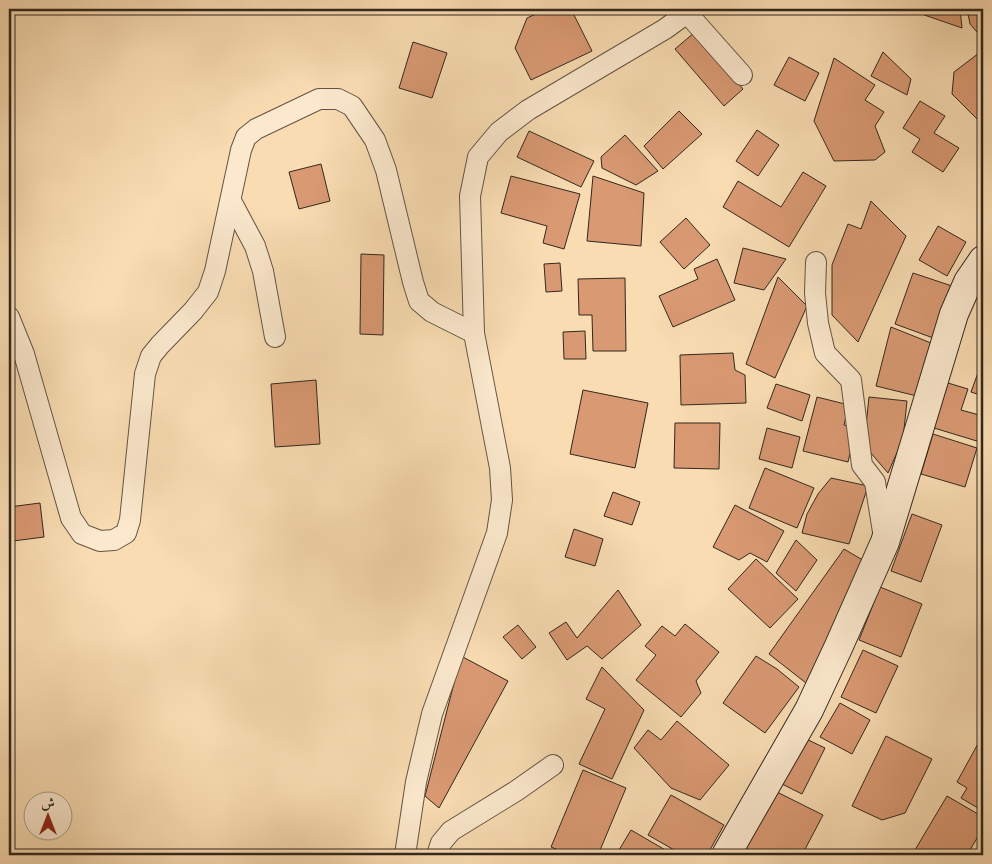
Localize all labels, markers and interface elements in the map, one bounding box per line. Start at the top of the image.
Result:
north arrow [22,792,72,842]
text: ش [41,795,55,813]

